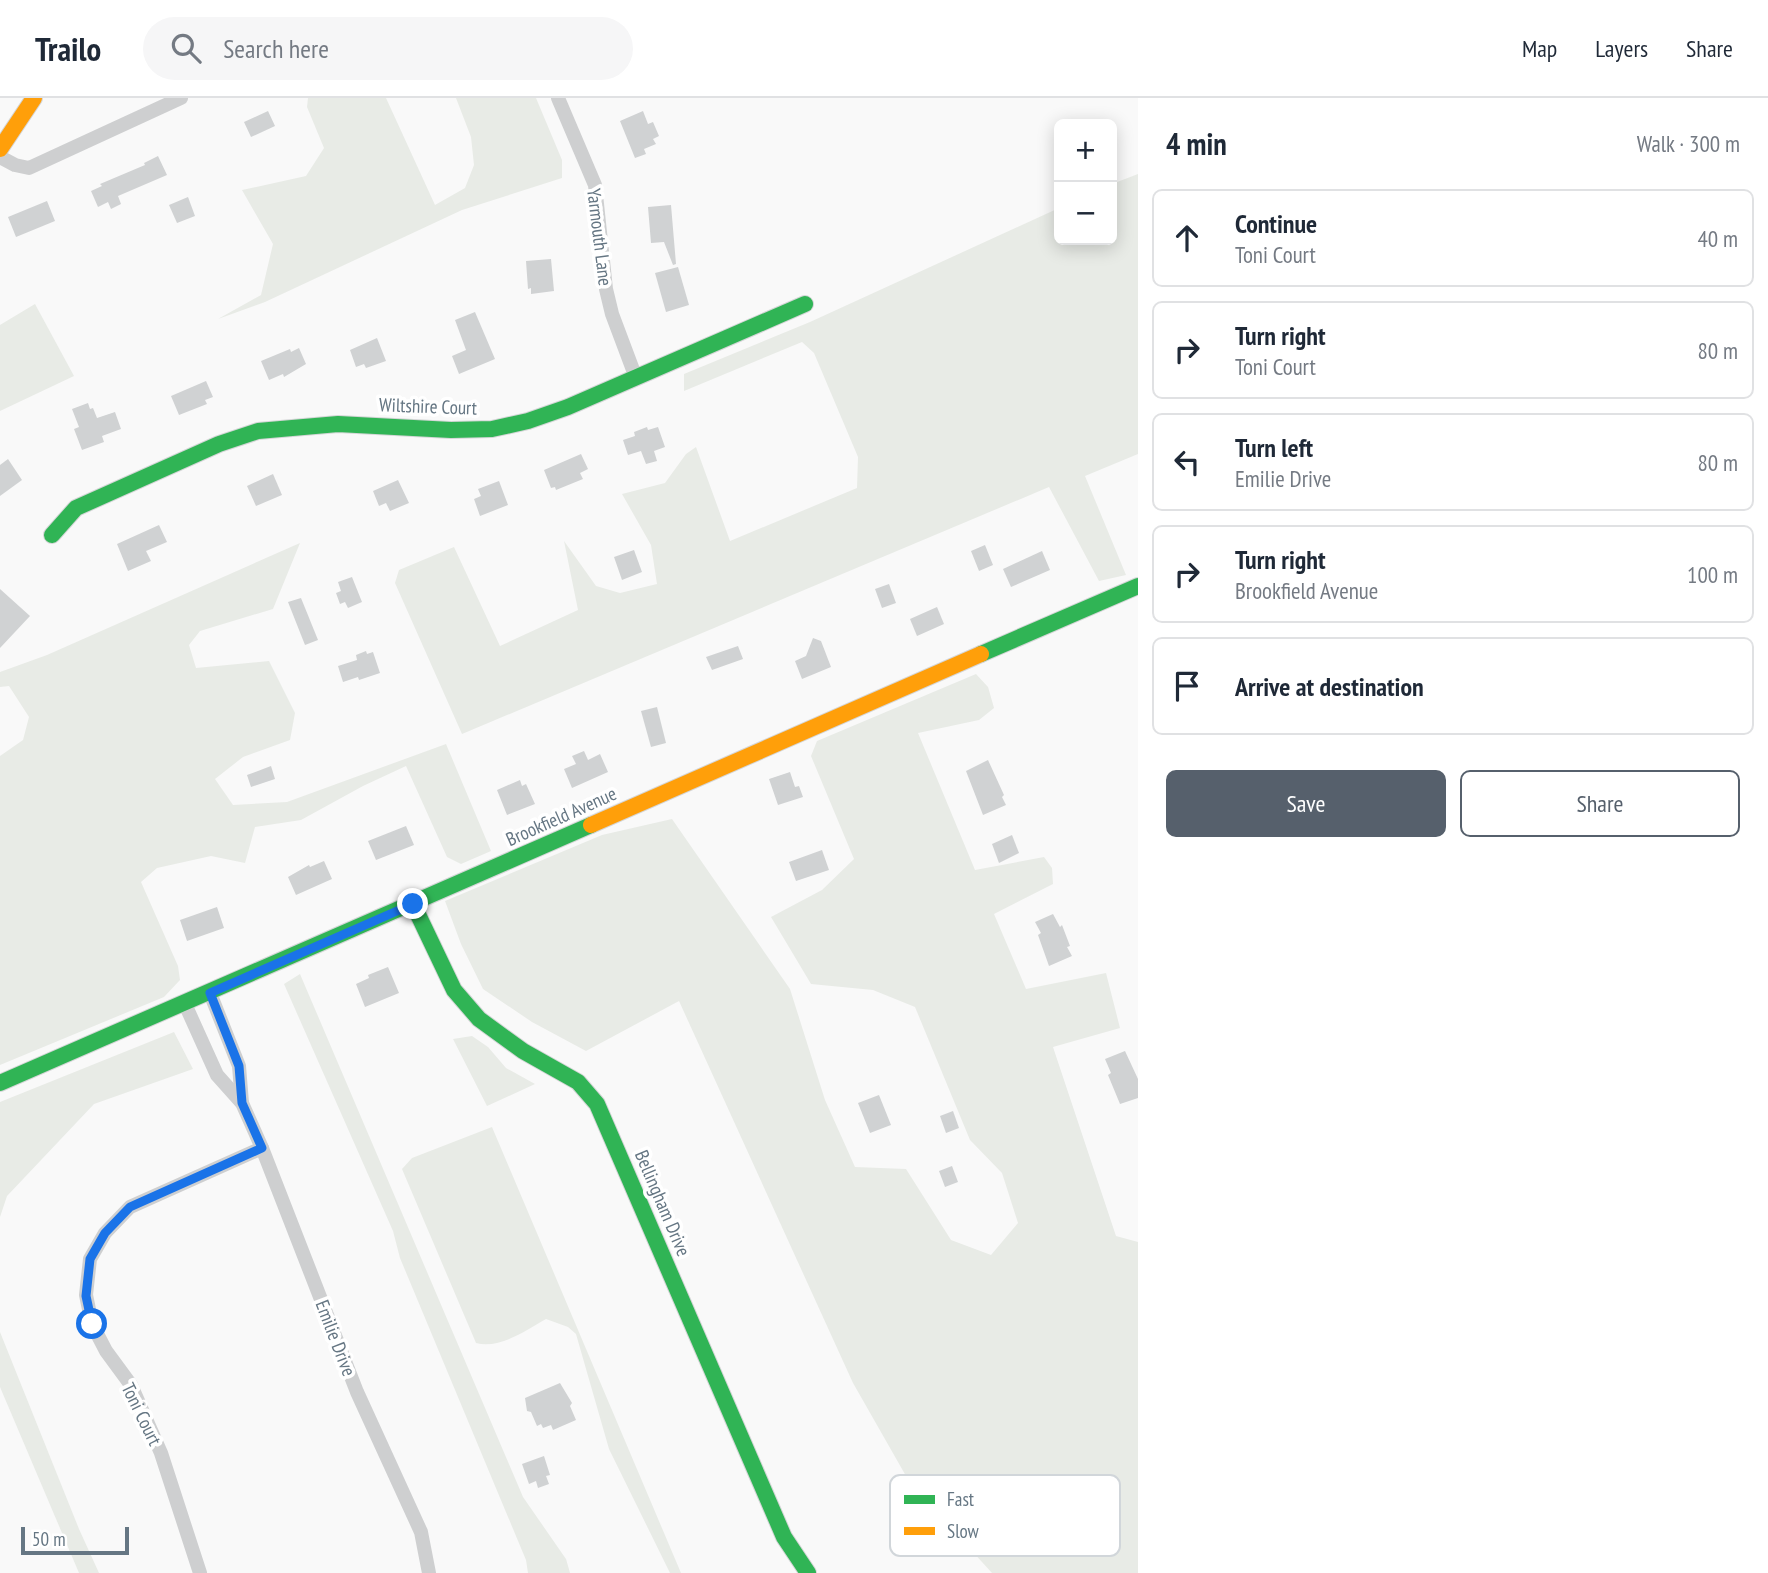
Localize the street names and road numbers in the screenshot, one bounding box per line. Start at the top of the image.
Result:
street label: Yarmouth Lane [582,187,618,287]
street label: Wiltshire Court [379,392,478,420]
street label: Brookfield Avenue [502,781,620,851]
street label: Bellingham Drive [630,1146,696,1260]
street label: Emilie Drive [311,1297,362,1380]
street label: Toni Court [117,1379,168,1450]

